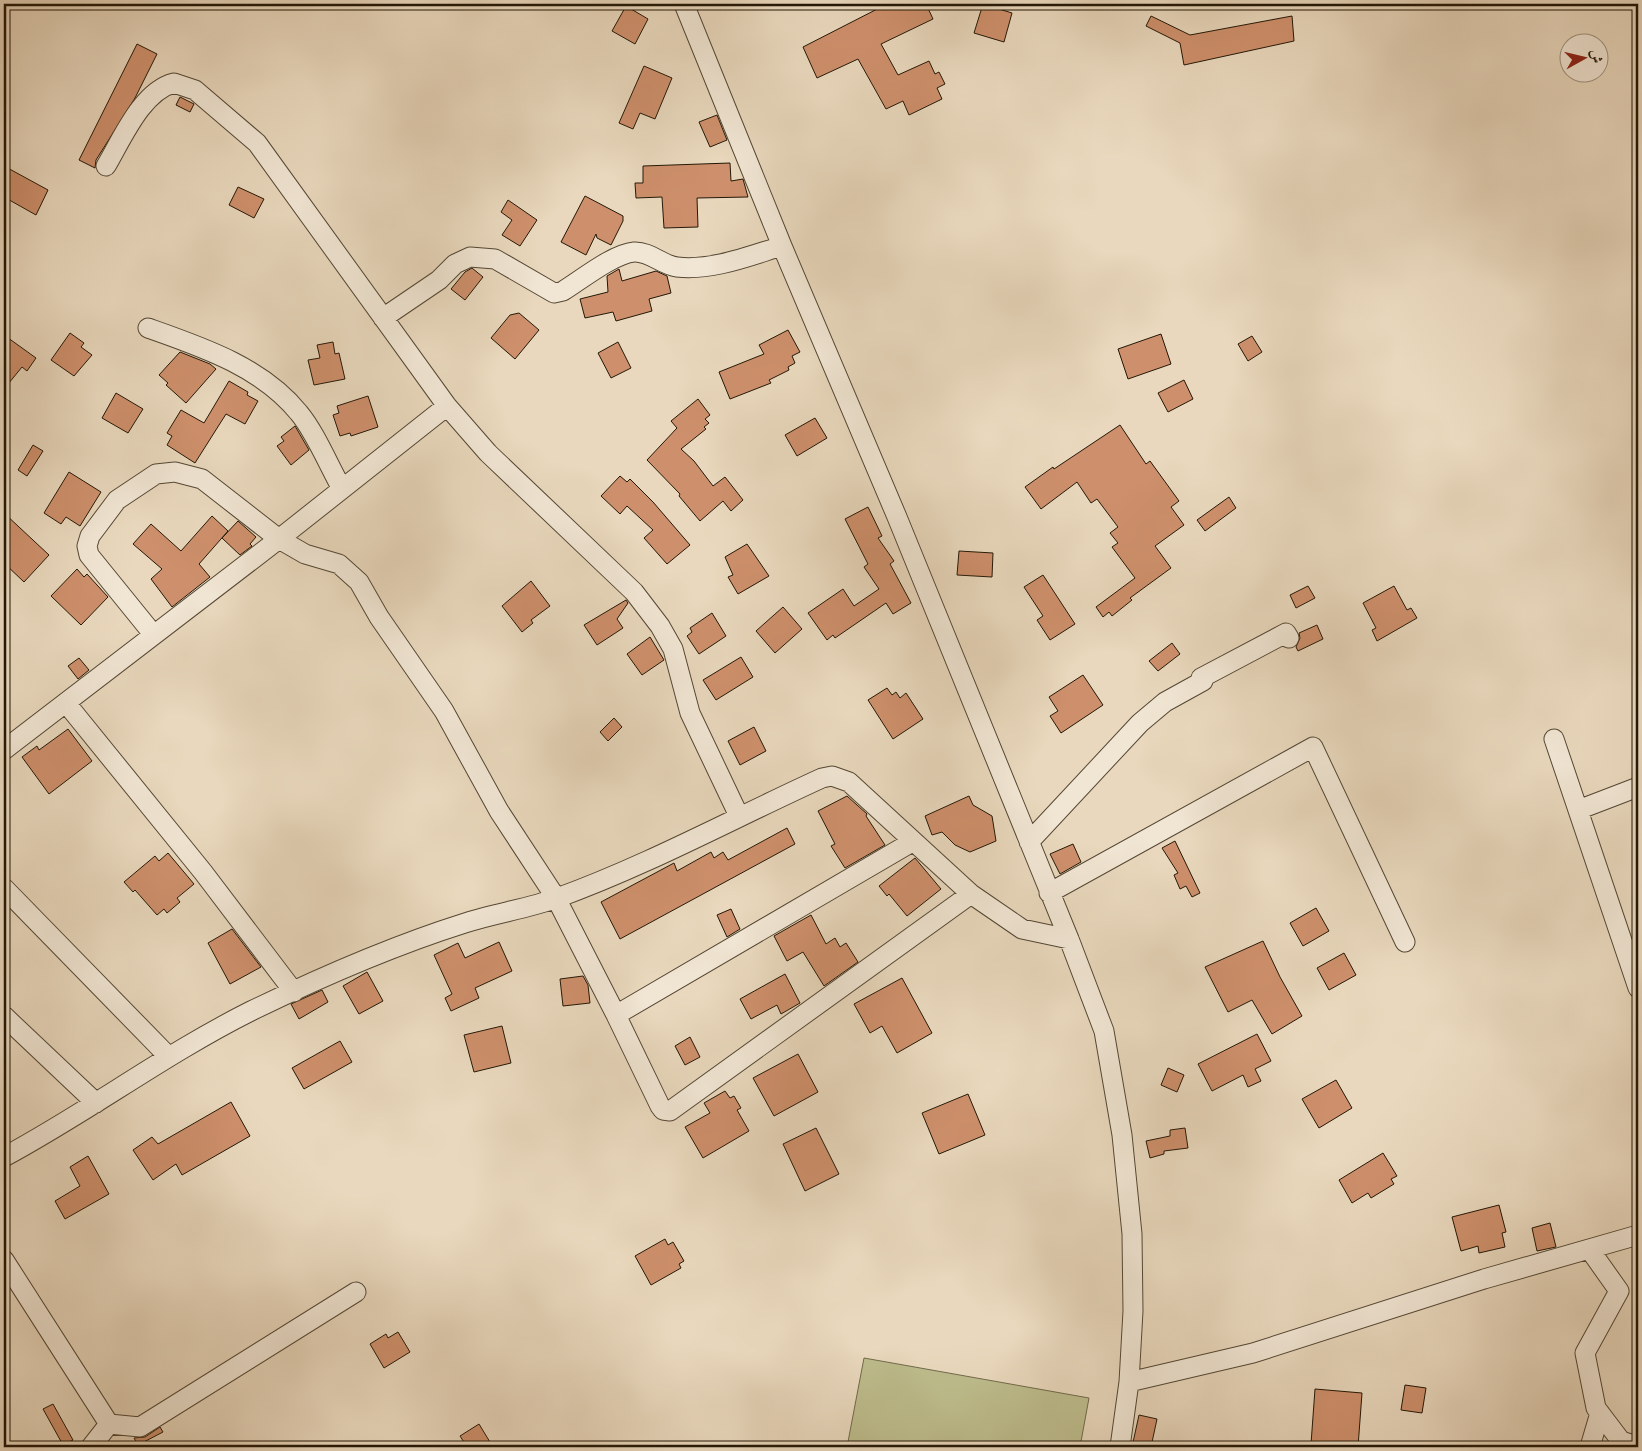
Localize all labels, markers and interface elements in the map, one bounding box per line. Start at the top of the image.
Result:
north arrow [1560,32,1610,82]
text: ش [1587,48,1607,64]

